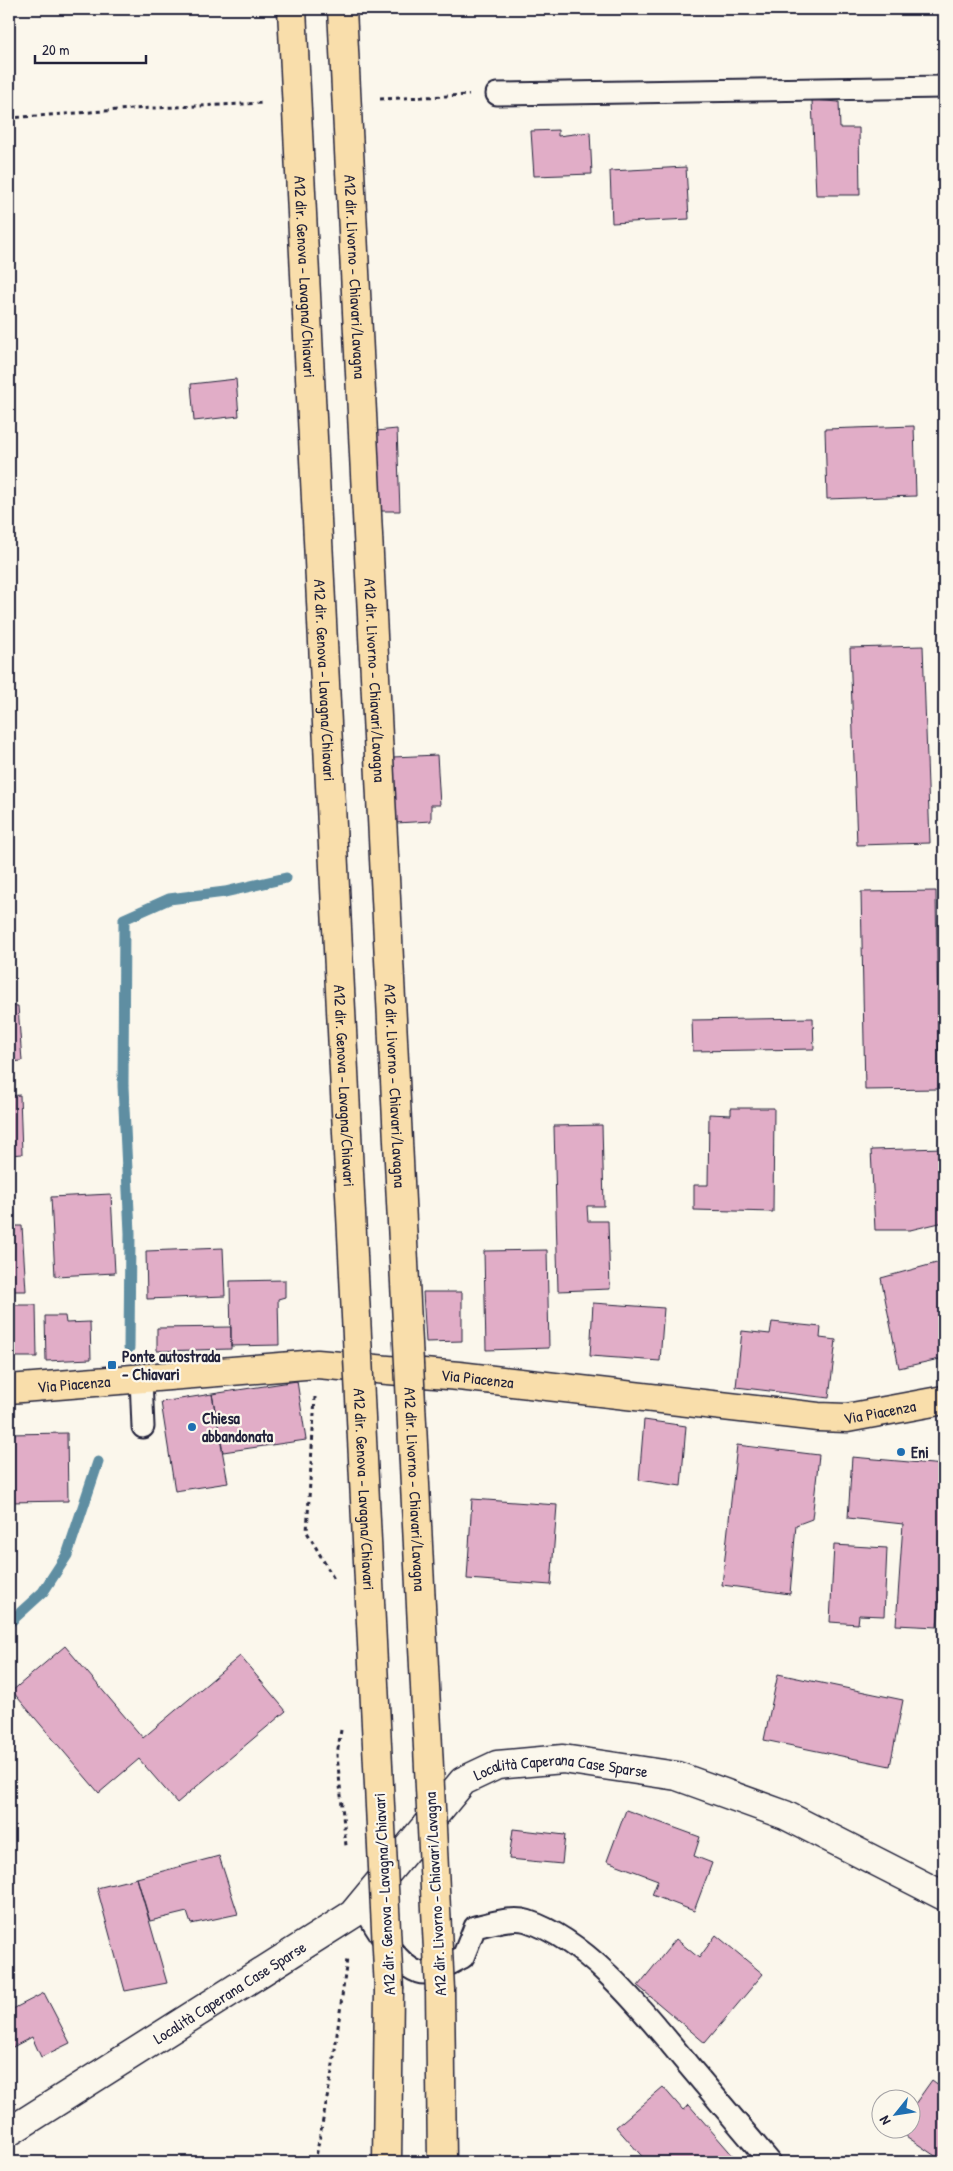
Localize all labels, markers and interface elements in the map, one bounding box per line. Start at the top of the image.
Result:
scale bar [35,32,146,64]
text: 20 m [42,39,69,60]
street label: A12 dir. Livorno - Chiavari/Lavagna [339,174,371,379]
street label: A12 dir. Genova - Lavagna/Chiavari [289,175,321,378]
street label: A12 dir. Livorno - Chiavari/Lavagna [359,578,391,783]
street label: A12 dir. Genova - Lavagna/Chiavari [309,579,341,782]
street label: A12 dir. Livorno - Chiavari/Lavagna [379,983,411,1188]
street label: A12 dir. Genova - Lavagna/Chiavari [329,984,361,1187]
place label: Ponte autostrada - Chiavari [122,1345,221,1385]
marker: Ponte autostrada - Chiavari [106,1359,118,1371]
street label: Via Piacenza [440,1364,515,1393]
street label: Via Piacenza [36,1370,111,1398]
street label: A12 dir. Livorno - Chiavari/Lavagna [399,1387,431,1592]
street label: A12 dir. Genova - Lavagna/Chiavari [349,1388,380,1591]
street label: Via Piacenza [842,1394,918,1429]
place label: Chiesa abbandonata [202,1407,274,1447]
marker: Chiesa abbandonata [186,1421,198,1433]
place label: Eni [911,1441,929,1463]
marker: Eni [895,1446,907,1458]
street label: Località Caperana Case Sparse [470,1748,650,1786]
street label: A12 dir. Genova - Lavagna/Chiavari [368,1792,400,1996]
street label: A12 dir. Livorno - Chiavari/Lavagna [419,1792,451,1996]
street label: Località Caperana Case Sparse [149,1935,311,2049]
north arrow [870,2088,920,2138]
text: N [874,2112,894,2129]

